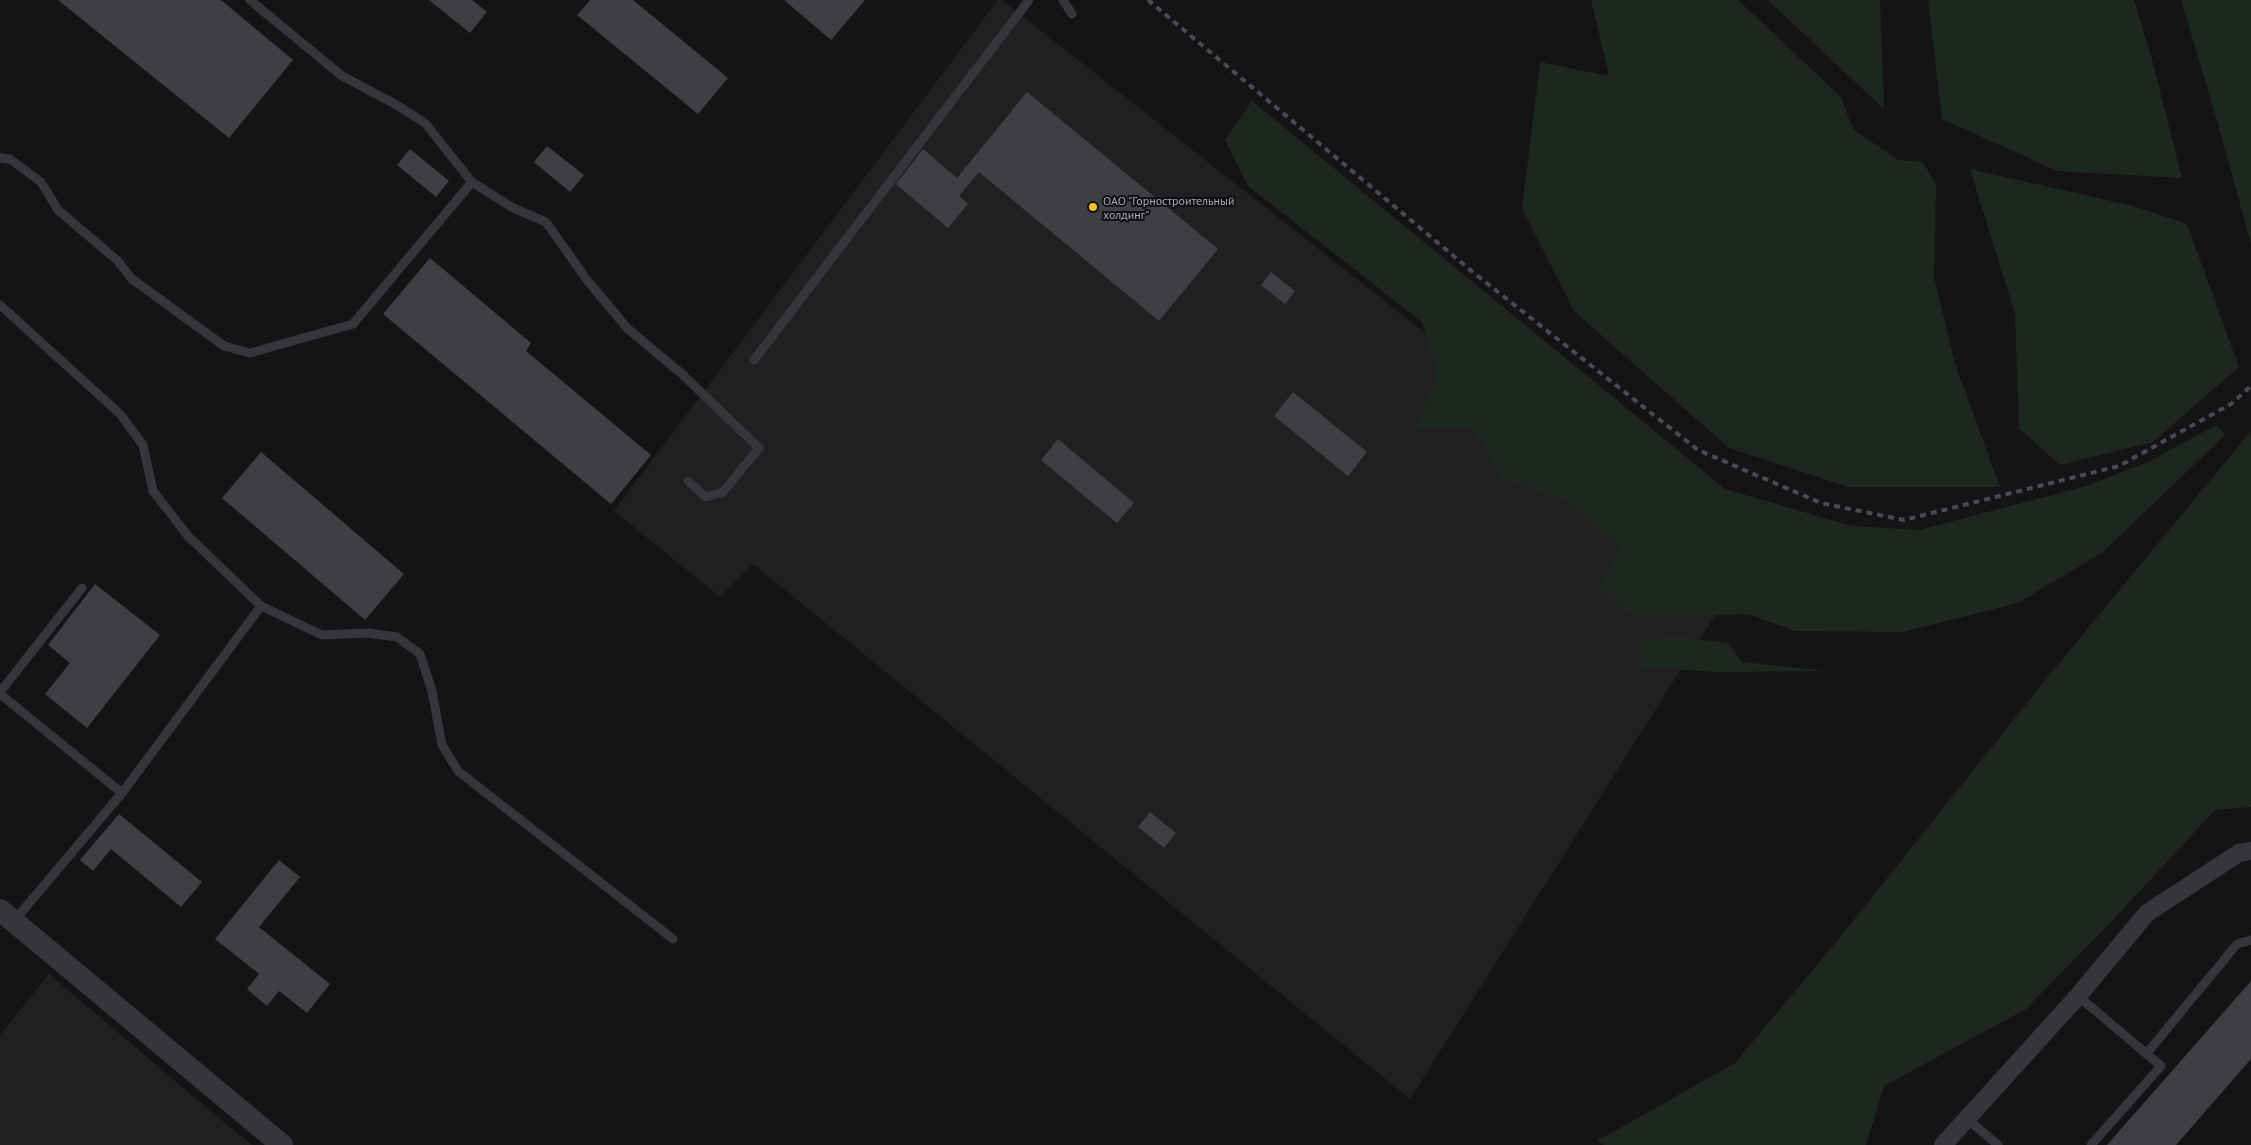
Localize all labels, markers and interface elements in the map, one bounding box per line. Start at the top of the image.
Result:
place label: ОАО "Горностроительный холдинг" [1103,193,1235,222]
marker: ОАО "Горностроительный холдинг" [1087,201,1099,213]

